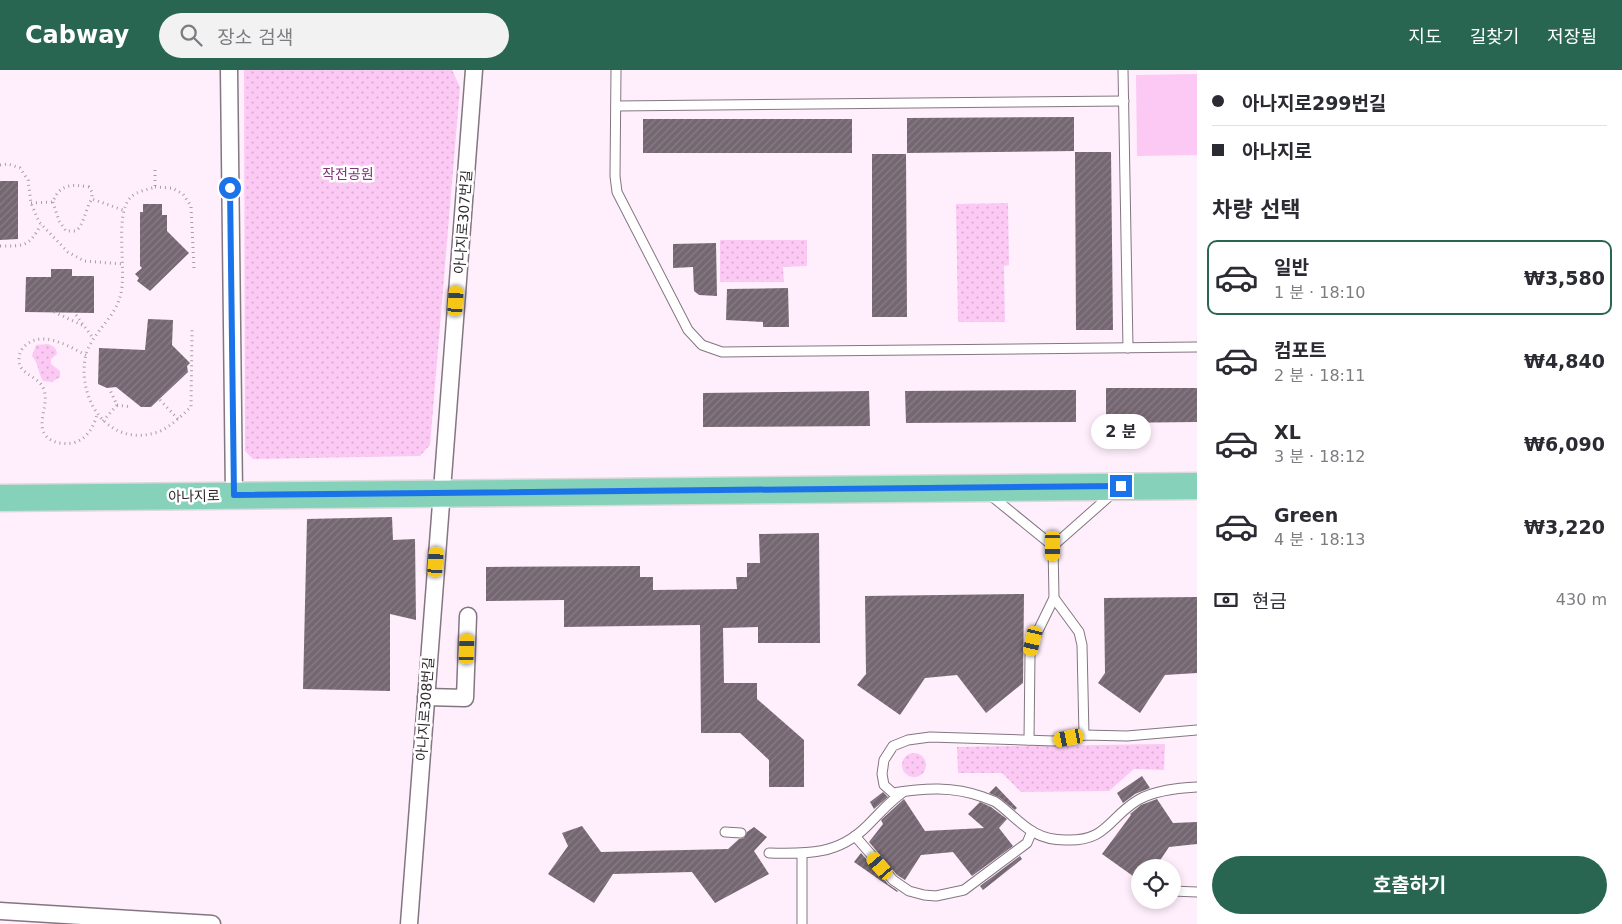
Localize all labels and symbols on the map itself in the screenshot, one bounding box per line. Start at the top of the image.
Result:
park label: 작전공원 [322,166,374,182]
street label: 아나지로307번길 [451,170,475,274]
route start [219,177,241,199]
car [447,286,464,316]
callout: 2 분 [1091,414,1151,448]
route end [1110,475,1132,497]
street label: 아나지로 [168,488,220,504]
car [1045,531,1060,561]
car [427,547,444,577]
car [1022,625,1043,657]
car [458,634,475,664]
street label: 아나지로308번길 [413,657,437,761]
car [1052,728,1085,748]
car [864,850,895,882]

